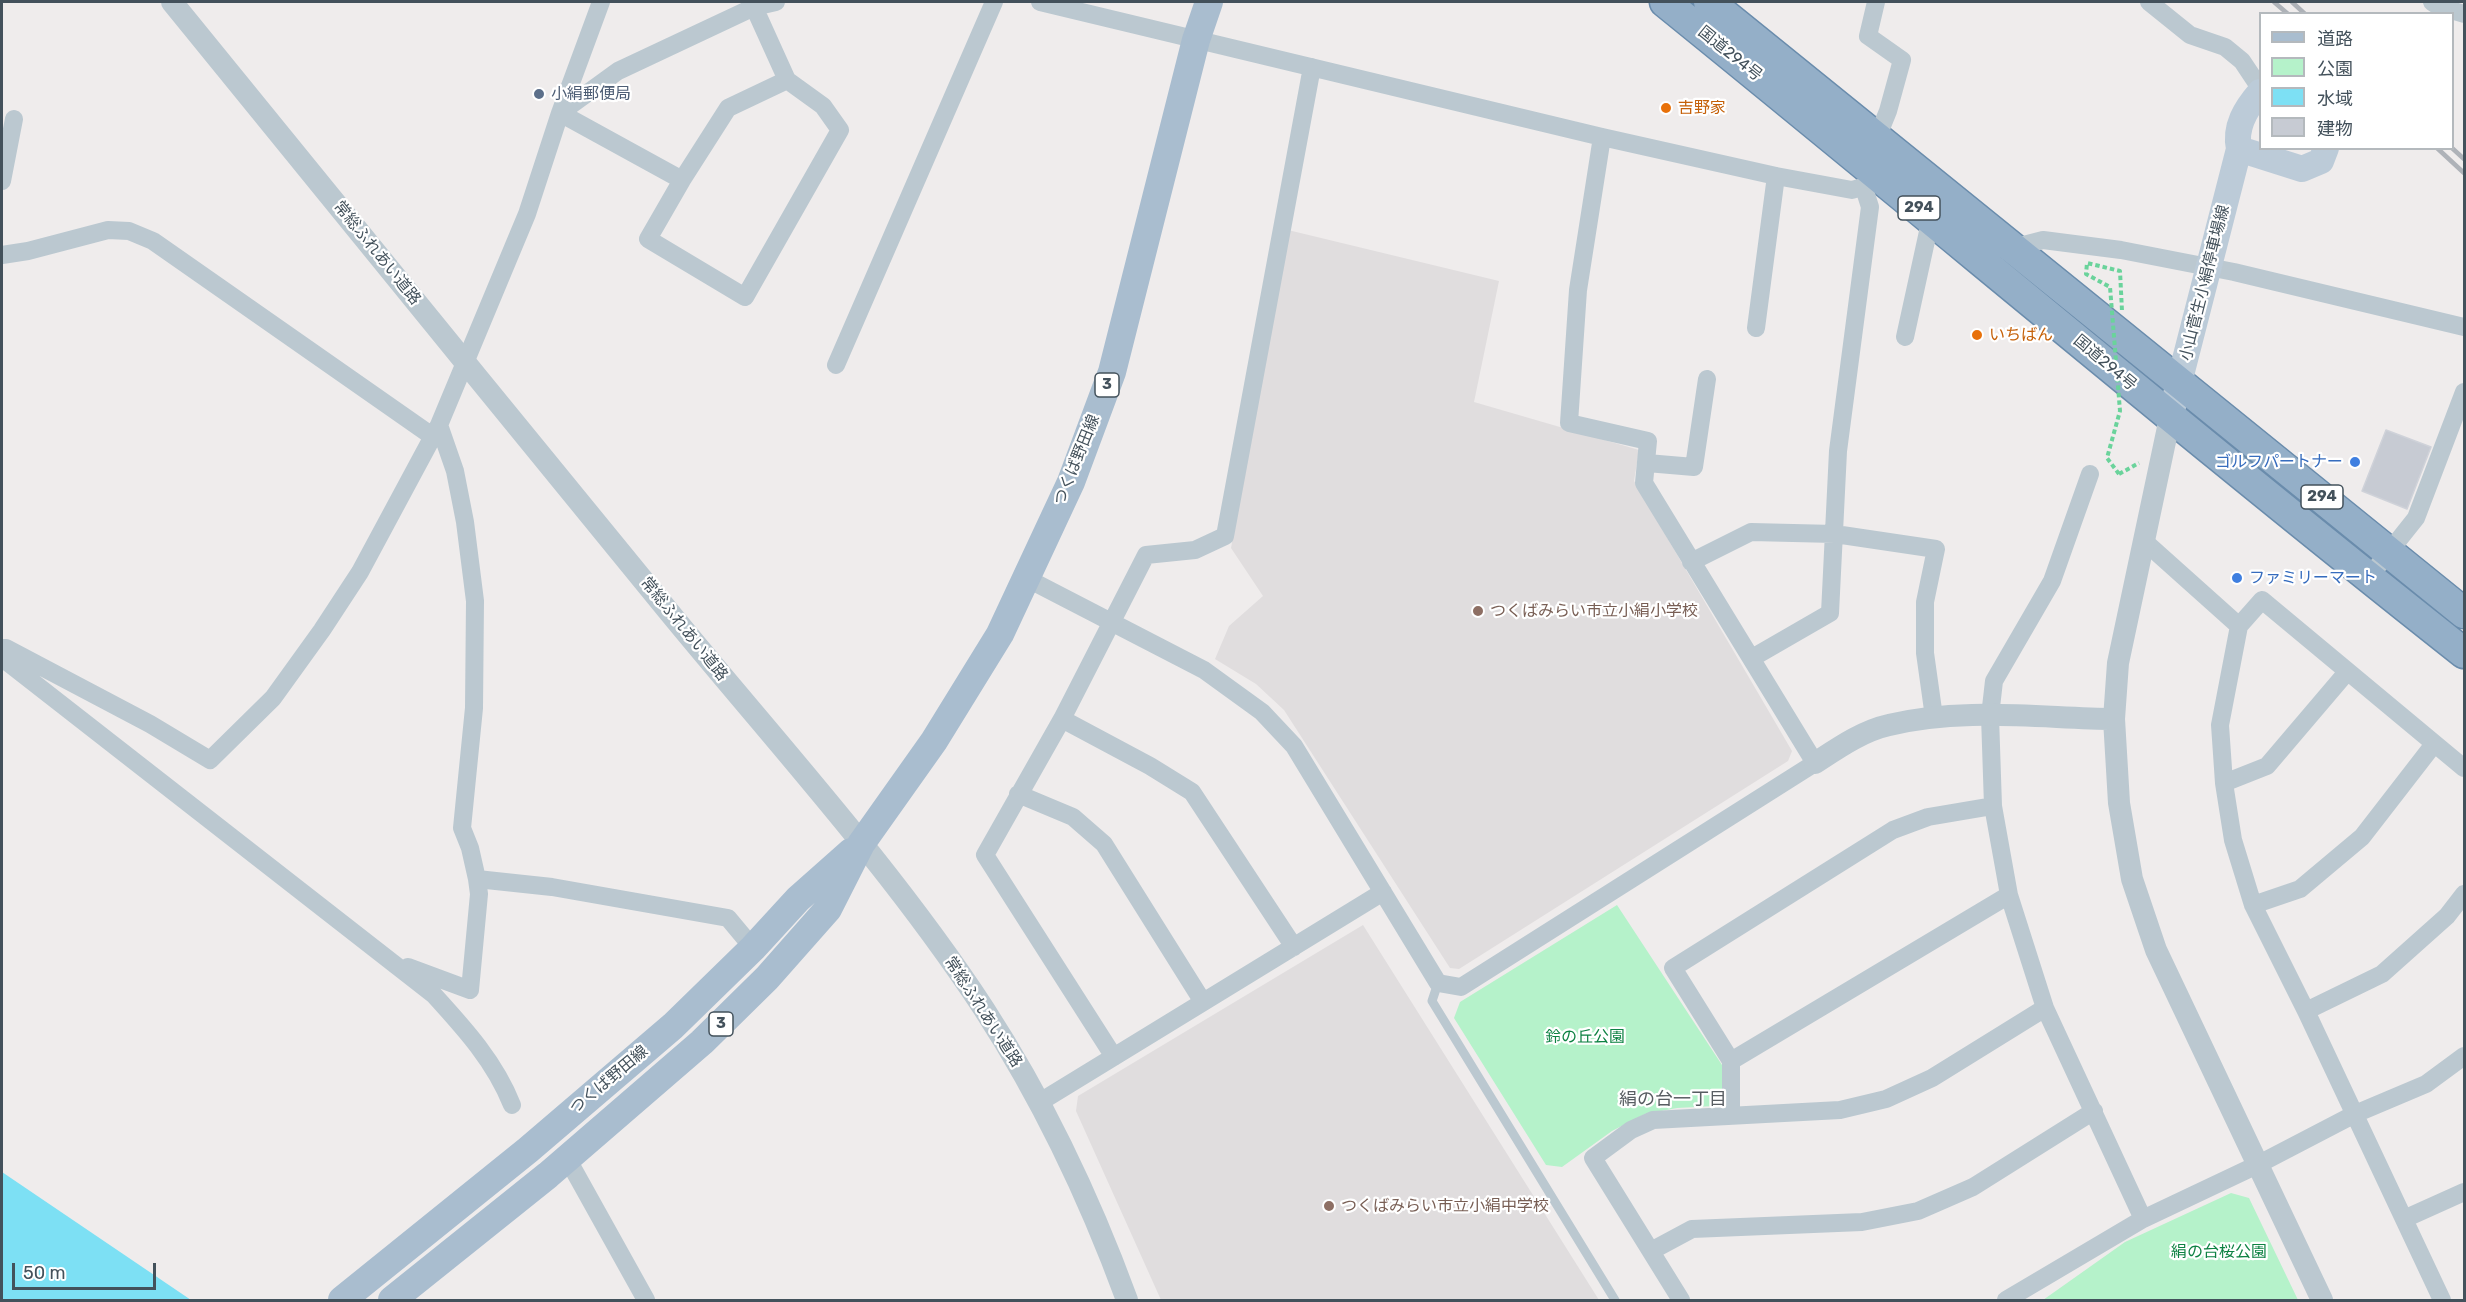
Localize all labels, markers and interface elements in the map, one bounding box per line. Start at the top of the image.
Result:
legend [2259,12,2454,150]
street label: 国道294号 [1694,22,1766,86]
text: 道路 [2317,28,2353,50]
text: 公園 [2317,58,2353,80]
place label: 小絹郵便局 [551,84,631,104]
marker: 小絹郵便局 [532,87,546,101]
text: 水域 [2317,88,2353,110]
place label: 吉野家 [1678,98,1726,118]
marker: 吉野家 [1659,101,1673,115]
text: 建物 [2317,118,2353,140]
road number: 294 [1898,196,1940,220]
street label: 常総ふれあい道路 [329,197,425,309]
street label: 小山菅生小絹停車場線 [2176,203,2234,363]
place label: いちばん [1989,325,2053,345]
marker: いちばん [1970,328,1984,342]
street label: 国道294号 [2069,331,2141,395]
road number: 3 [1095,373,1119,397]
street label: つくば野田線 [1050,412,1104,508]
place label: ゴルフパートナー [2215,452,2343,472]
marker: ゴルフパートナー [2348,455,2362,469]
road number: 294 [2301,485,2343,509]
place label: ファミリーマート [2249,568,2377,588]
marker: ファミリーマート [2230,571,2244,585]
street label: 常総ふれあい道路 [636,573,732,685]
place label: つくばみらい市立小絹小学校 [1490,601,1698,621]
marker: つくばみらい市立小絹小学校 [1471,604,1485,618]
street label: 常総ふれあい道路 [940,953,1026,1071]
road number: 3 [709,1012,733,1036]
park label: 鈴の丘公園 [1545,1027,1625,1047]
street label: つくば野田線 [566,1042,652,1118]
district label: 絹の台一丁目 [1619,1089,1727,1111]
place label: つくばみらい市立小絹中学校 [1341,1196,1549,1216]
marker: つくばみらい市立小絹中学校 [1322,1199,1336,1213]
park label: 絹の台桜公園 [2171,1242,2267,1262]
scale bar [15,1251,159,1289]
text: 50 m [23,1262,66,1284]

